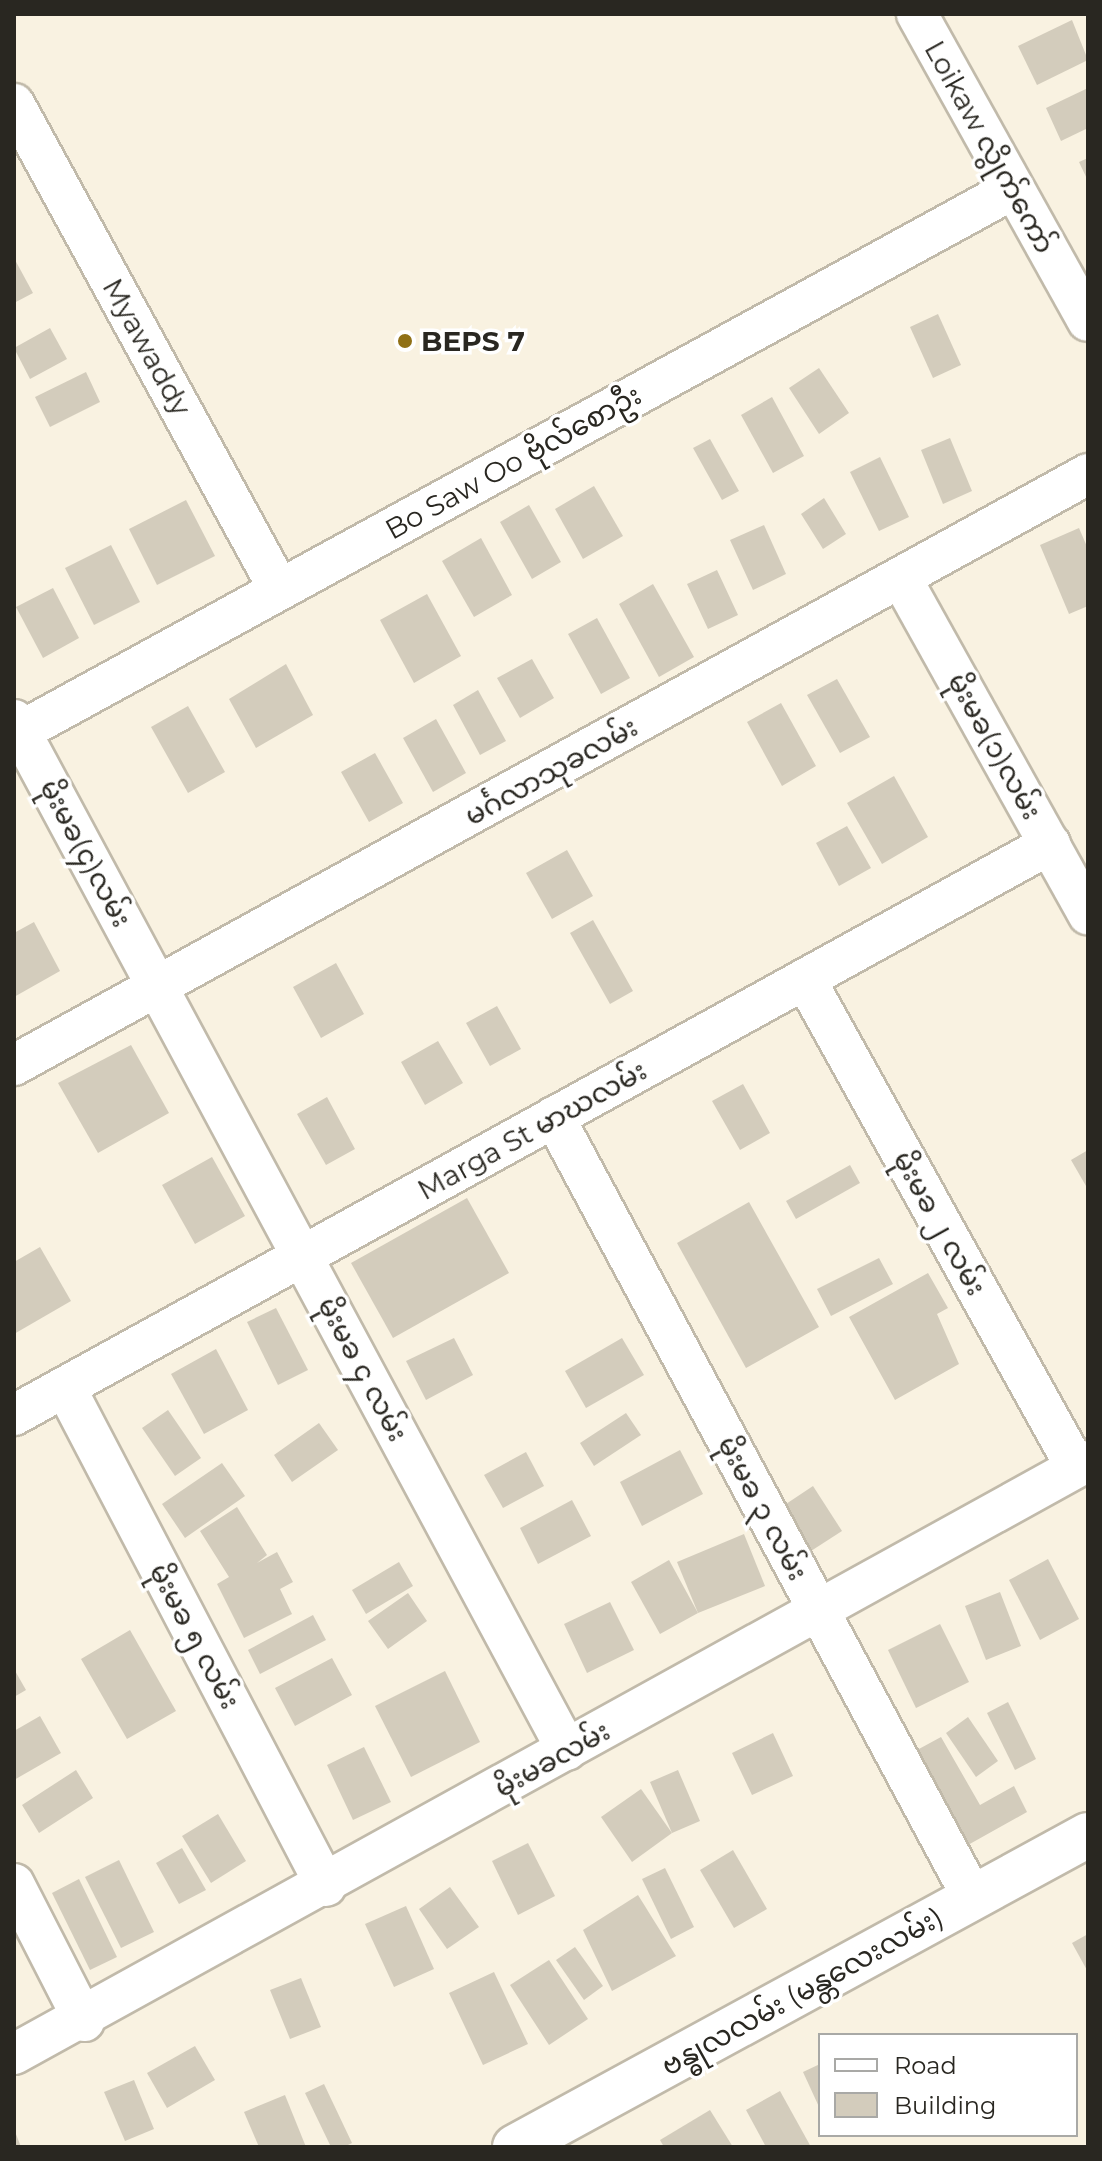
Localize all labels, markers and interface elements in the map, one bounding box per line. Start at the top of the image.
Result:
street label: Loikaw လွိုက်ကော် [918,35,1062,259]
street label: Myawaddy [96,273,198,421]
place label: BEPS 7 [421,324,525,358]
marker: BEPS 7 [396,332,414,350]
street label: Bo Saw Oo ဗိုလ်စောဦး [379,378,647,546]
street label: မိုးမခ(၁)လမ်း [941,667,1049,825]
street label: မင်္ဂလာသုခလမ်း [459,710,643,832]
street label: မိုးမခ(၄)လမ်း [33,773,139,933]
street label: Marga St မာဃလမ်း [412,1053,652,1207]
street label: မိုးမခ ၂ လမ်း [886,1145,994,1301]
street label: မိုးမခ ၄ လမ်း [311,1291,415,1447]
street label: မိုးမခ ၃ လမ်း [711,1430,815,1586]
street label: မိုးမခ ၅ လမ်း [143,1557,247,1715]
street label: မိုးမခလမ်း [488,1714,616,1804]
street label: ဗန္ဓုလလမ်း (မန္တလေးလမ်း) [655,1900,949,2082]
legend [818,2033,1078,2137]
text: Road [894,2051,957,2080]
text: Building [894,2091,997,2120]

